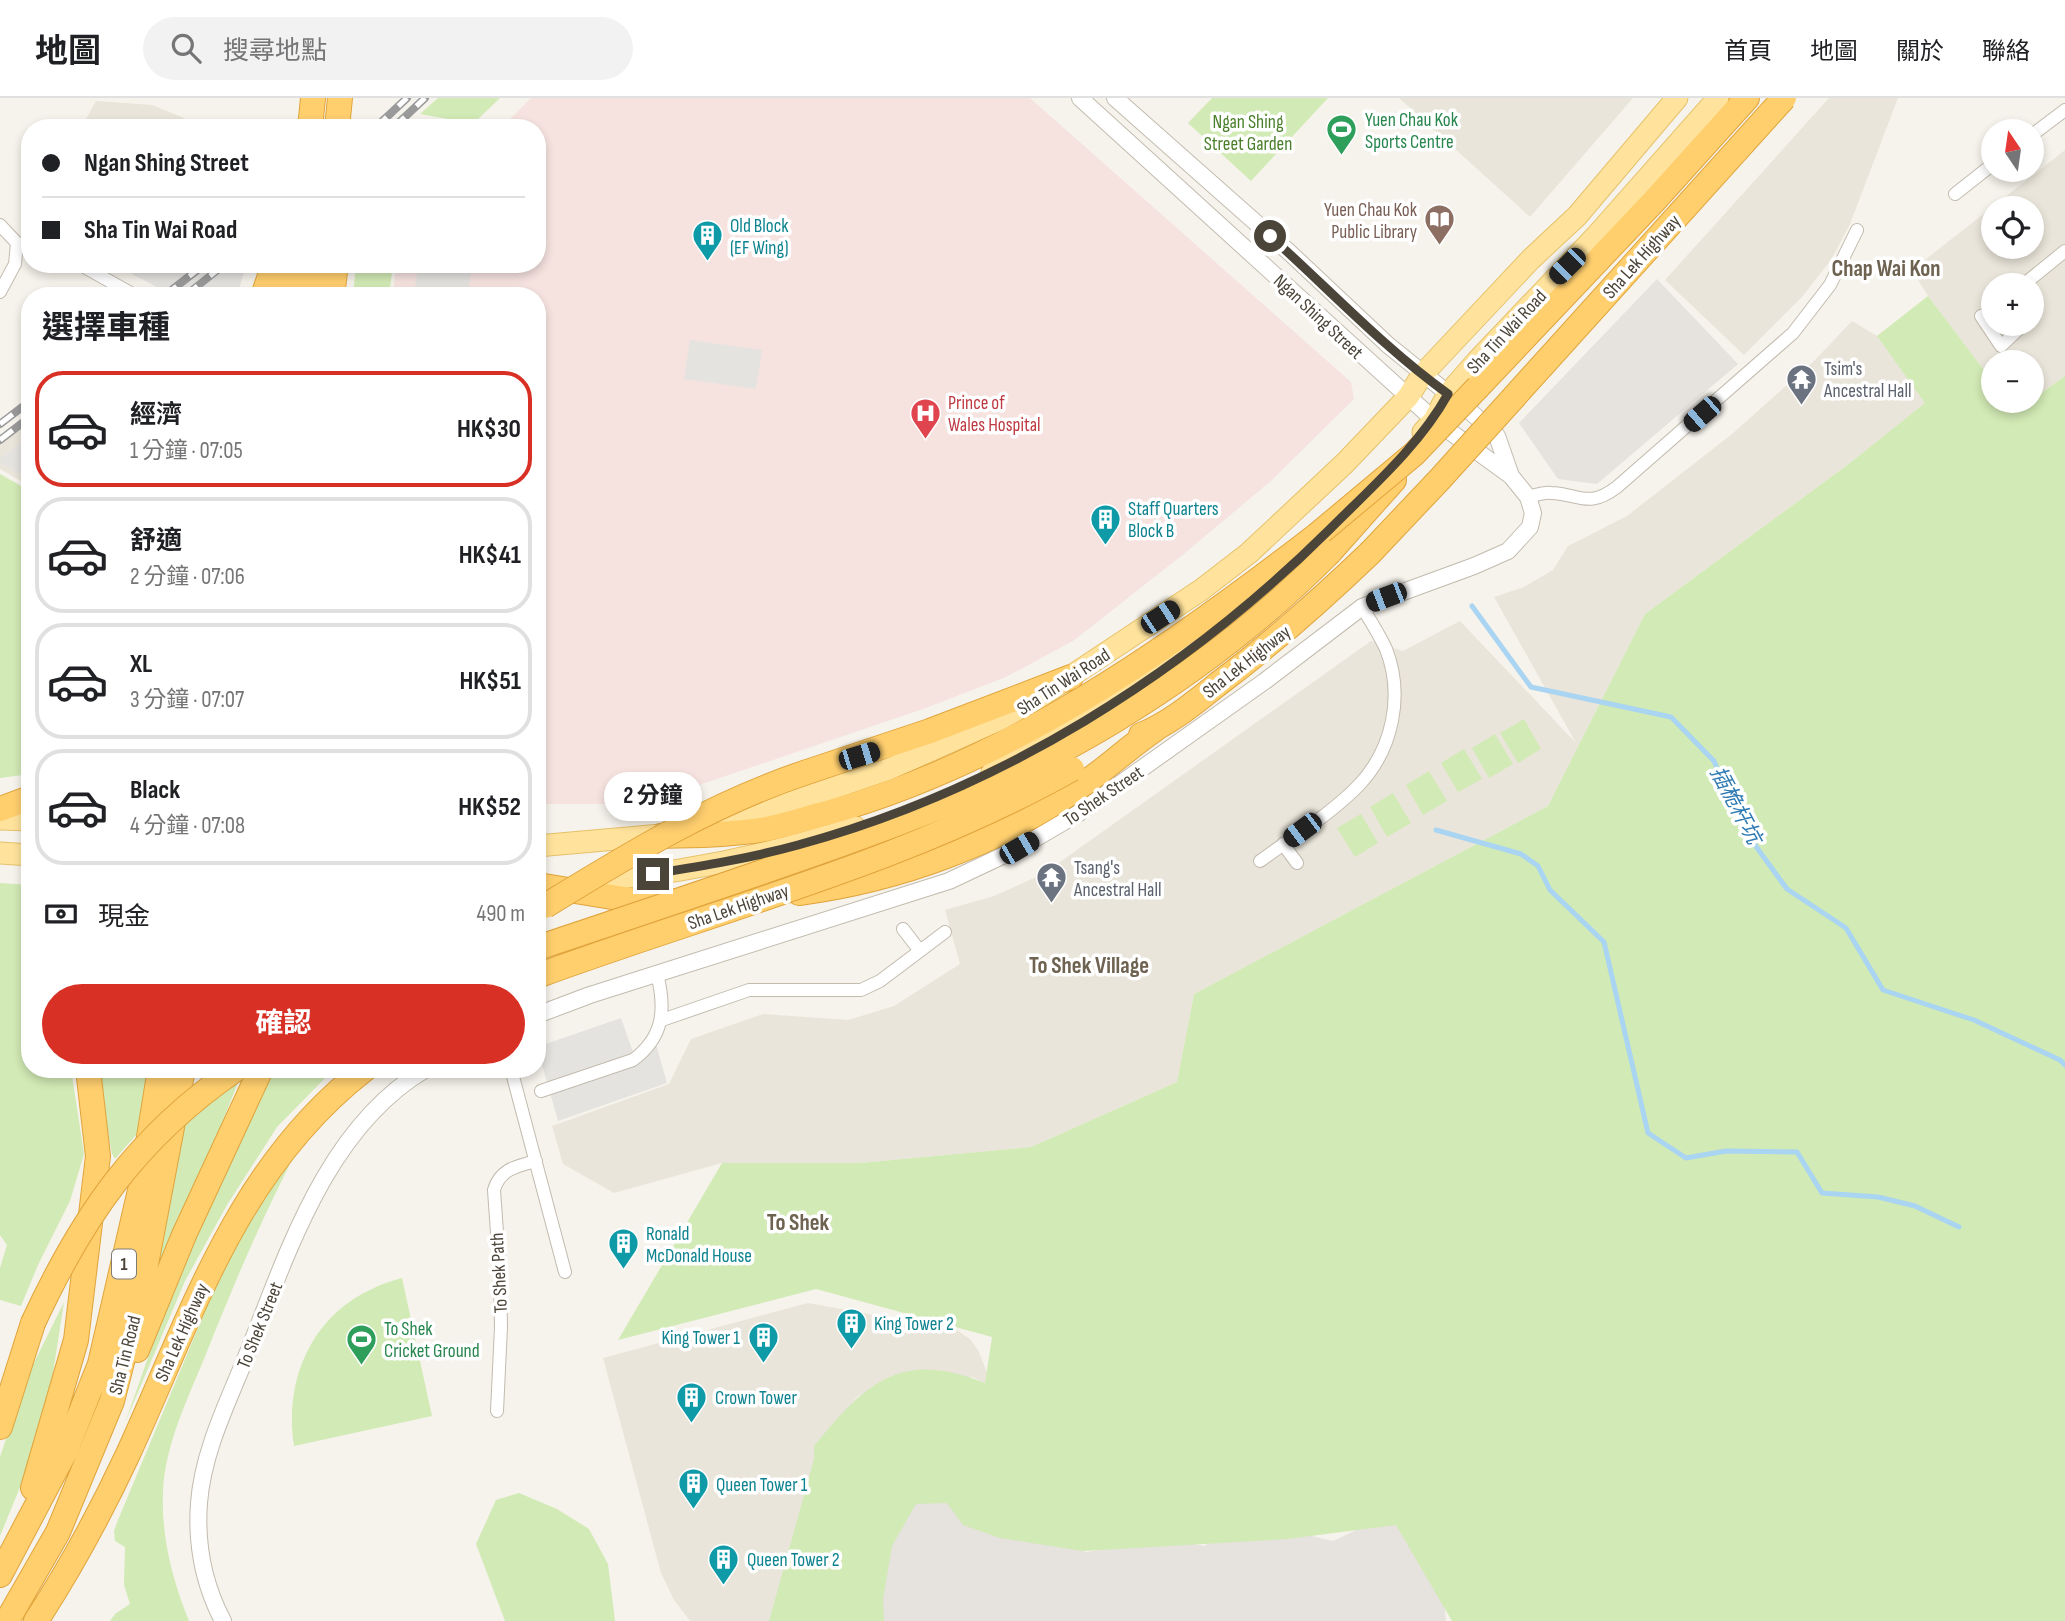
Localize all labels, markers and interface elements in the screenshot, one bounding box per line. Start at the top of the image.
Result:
search box [143,17,633,80]
icon: search [167,29,205,67]
text: 地圖 [35,32,101,72]
text: 搜尋地點 [223,36,327,67]
text: 首頁 [1724,37,1772,66]
text: 地圖 [1810,37,1858,66]
text: 關於 [1896,37,1944,66]
text: 聯絡 [1982,37,2030,66]
place label: Yuen Chau Kok Sports Centre [1365,109,1459,154]
park label: Ngan Shing Street Garden [1204,111,1292,156]
sports icon: Yuen Chau Kok Sports Centre [1325,113,1359,157]
north arrow [1981,119,2044,182]
map controls [1981,119,2044,413]
text: Ngan Shing Street [84,148,249,179]
button: locate [1981,196,2044,259]
place label: Yuen Chau Kok Public Library [1324,199,1418,244]
library icon: Yuen Chau Kok Public Library [1423,203,1457,247]
street label: Sha Lek Highway [1598,210,1686,304]
text: Sha Tin Wai Road [84,215,237,246]
place label: Old Block (EF Wing) [730,215,789,260]
building icon: Old Block (EF Wing) [690,219,724,263]
route start [1254,220,1286,252]
car [1545,244,1590,288]
district label: Chap Wai Kon [1831,255,1941,283]
street label: Ngan Shing Street [1268,270,1368,365]
button: + [1981,273,2044,336]
street label: Sha Tin Wai Road [1462,285,1552,379]
text: 選擇車種 [42,309,170,348]
button: − [1981,350,2044,413]
place label: Tsim's Ancestral Hall [1823,358,1911,403]
temple icon: Tsim's Ancestral Hall [1784,362,1818,406]
place label: Prince of Wales Hospital [948,392,1041,437]
car [1680,392,1725,436]
hospital icon: Prince of Wales Hospital [908,396,942,440]
icon: car [46,398,109,461]
text: 經濟 [130,400,182,431]
text: HK$30 [457,414,521,445]
text: 1 分鐘 · 07:05 [130,437,243,465]
place label: Staff Quarters Block B [1128,498,1219,543]
building icon: Staff Quarters Block B [1088,502,1122,546]
icon: car [46,524,109,587]
text: 舒適 [130,526,182,557]
text: HK$41 [459,540,521,571]
text: 2 分鐘 · 07:06 [130,563,245,591]
car [1363,580,1410,614]
car [1137,597,1184,637]
street label: Sha Lek Highway [1198,620,1296,704]
street label: Sha Tin Wai Road [1013,644,1115,721]
text: XL [130,649,152,680]
icon: car [46,650,109,713]
text: HK$51 [459,666,521,697]
text: 3 分鐘 · 07:07 [130,686,244,714]
car [836,740,883,772]
street label: To Shek Street [1059,761,1148,831]
water label: 插桅杆坑 [1705,762,1768,851]
callout: 2 分鐘 [604,772,702,822]
text: Black [130,775,180,806]
icon: car [46,776,109,839]
text: 2 分鐘 [623,782,683,810]
text: HK$52 [458,792,521,823]
car [1279,809,1326,851]
text: 4 分鐘 · 07:08 [130,812,245,840]
car [996,828,1043,868]
place label: Tsang's Ancestral Hall [1073,857,1161,902]
route end [637,858,669,890]
temple icon: Tsang's Ancestral Hall [1034,861,1068,905]
street label: Sha Lek Highway [685,879,793,935]
icon: cash [42,895,80,933]
text: 490 m [476,900,525,928]
text: 現金 [98,902,150,933]
district label: To Shek Village [1029,952,1149,980]
button: 確認 [42,984,525,1064]
district label: To Shek [767,1209,829,1237]
place label: Ronald McDonald House [646,1223,752,1268]
building icon: Ronald McDonald House [606,1227,640,1271]
street label: To Shek Path [486,1232,513,1314]
road number: 1 [112,1250,136,1279]
street label: Sha Lek Highway [150,1279,215,1385]
street label: To Shek Street [233,1279,288,1372]
building icon: King Tower 2 [834,1306,868,1350]
street label: Sha Tin Road [105,1313,146,1397]
place label: King Tower 2 [874,1313,954,1336]
place label: To Shek Cricket Ground [384,1318,480,1363]
building icon: King Tower 1 [746,1320,780,1364]
sports icon: To Shek Cricket Ground [344,1322,378,1366]
place label: King Tower 1 [661,1327,740,1350]
building icon: Crown Tower [675,1380,709,1424]
place label: Crown Tower [715,1387,797,1410]
building icon: Queen Tower 1 [676,1467,710,1511]
place label: Queen Tower 1 [716,1474,808,1497]
building icon: Queen Tower 2 [707,1542,741,1586]
place label: Queen Tower 2 [747,1549,840,1572]

